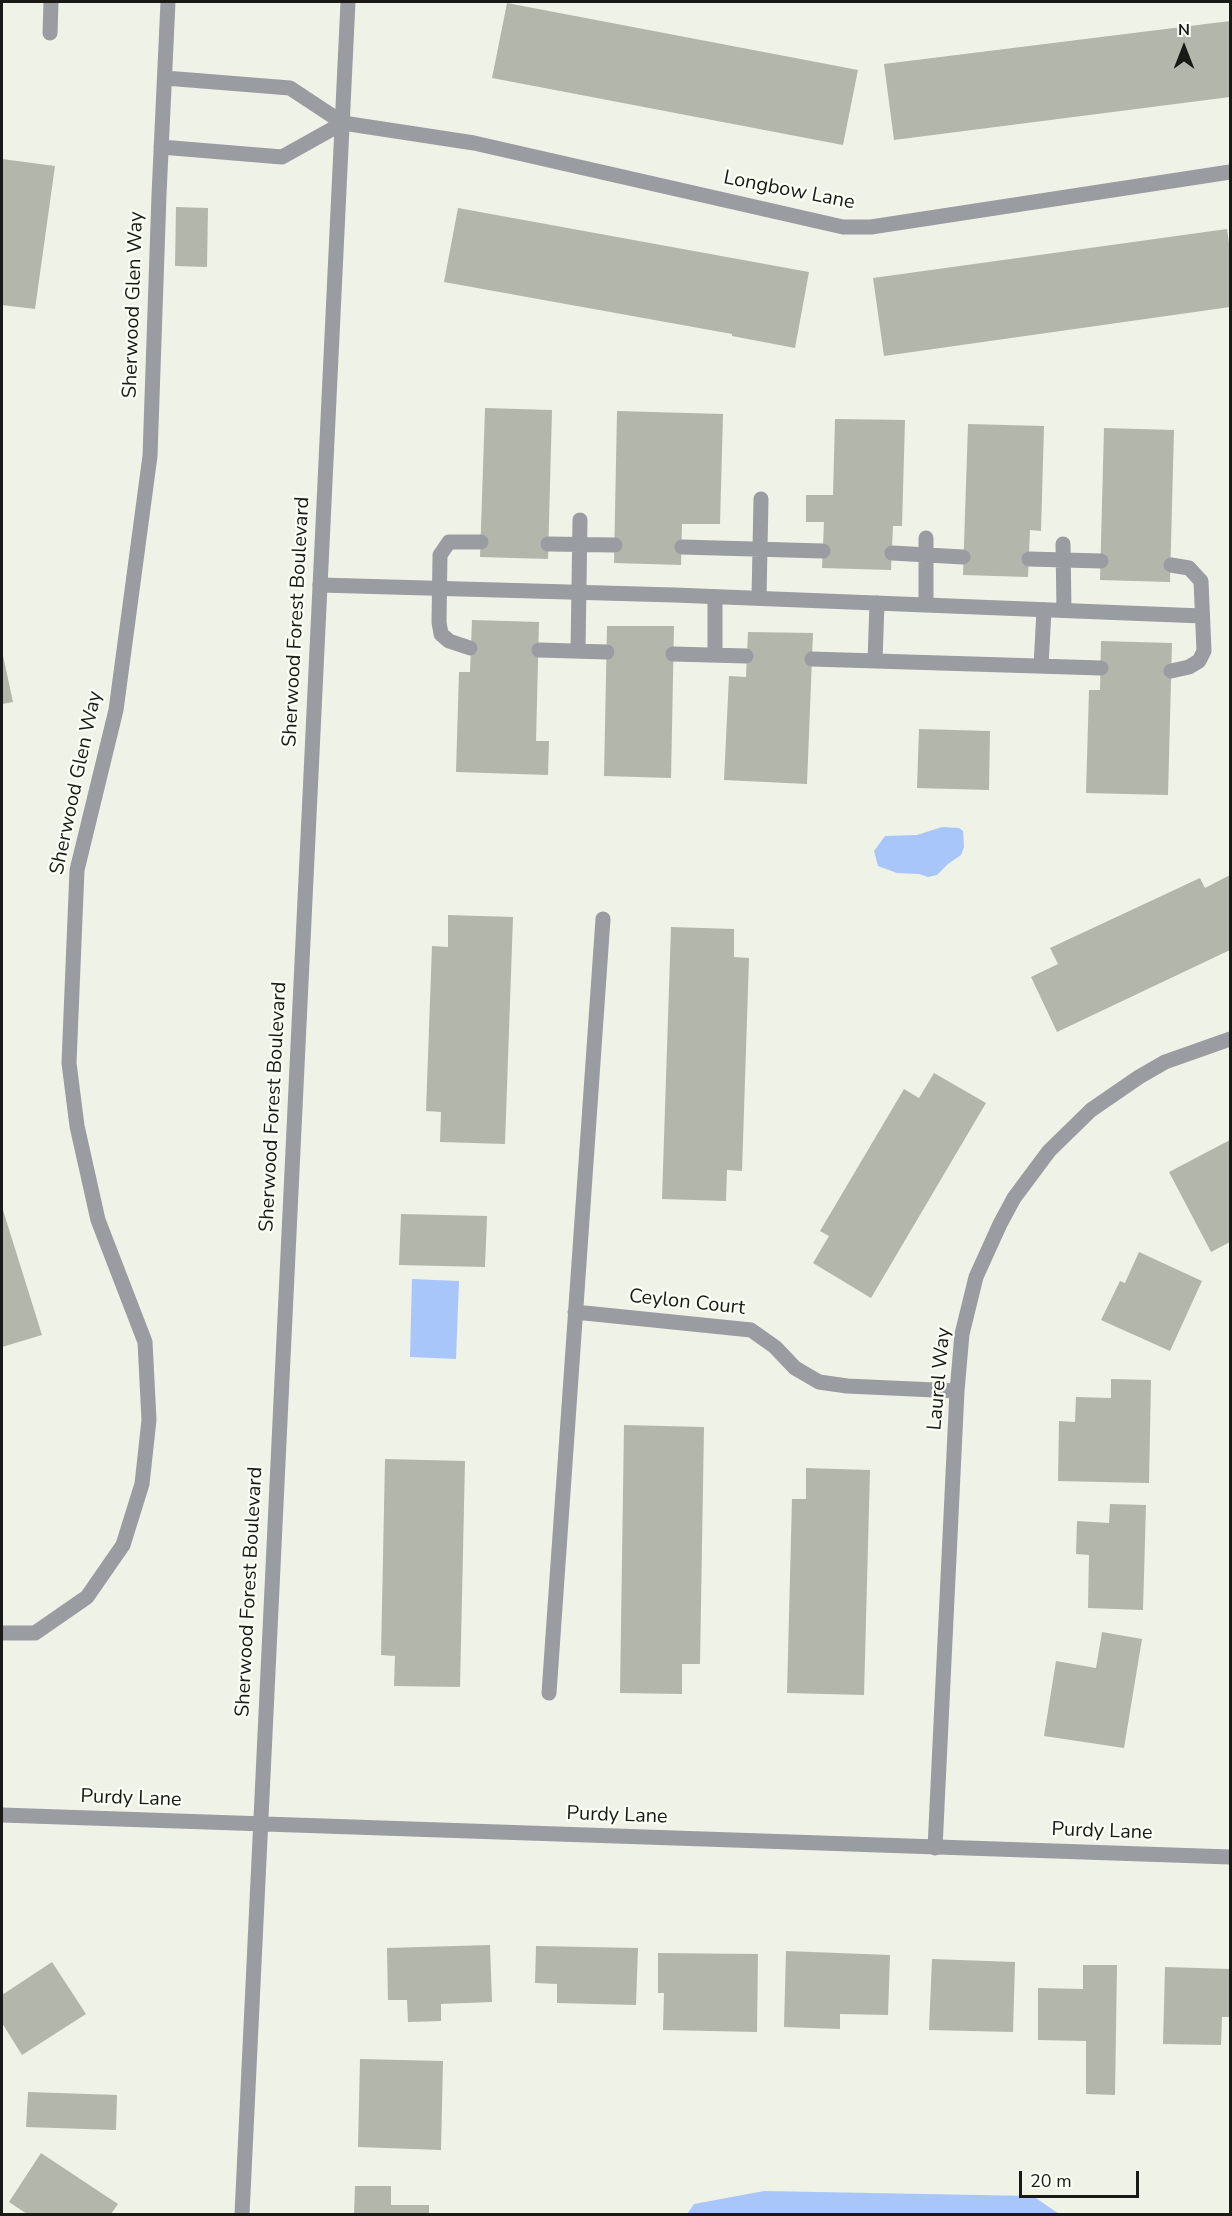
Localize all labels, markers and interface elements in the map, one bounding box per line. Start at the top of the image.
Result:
north arrow [1154,18,1214,78]
text: N [1178,19,1190,41]
street label: Longbow Lane [721,167,857,215]
street label: Sherwood Glen Way [119,211,149,399]
street label: Sherwood Forest Boulevard [278,496,316,748]
street label: Sherwood Glen Way [46,689,108,877]
street label: Sherwood Forest Boulevard [255,981,293,1233]
street label: Ceylon Court [628,1285,746,1321]
street label: Laurel Way [924,1327,956,1431]
street label: Sherwood Forest Boulevard [231,1466,269,1718]
street label: Purdy Lane [80,1785,182,1813]
street label: Purdy Lane [566,1802,668,1830]
street label: Purdy Lane [1051,1818,1153,1846]
scale bar [1022,2159,1142,2197]
text: 20 m [1030,2169,1072,2193]

